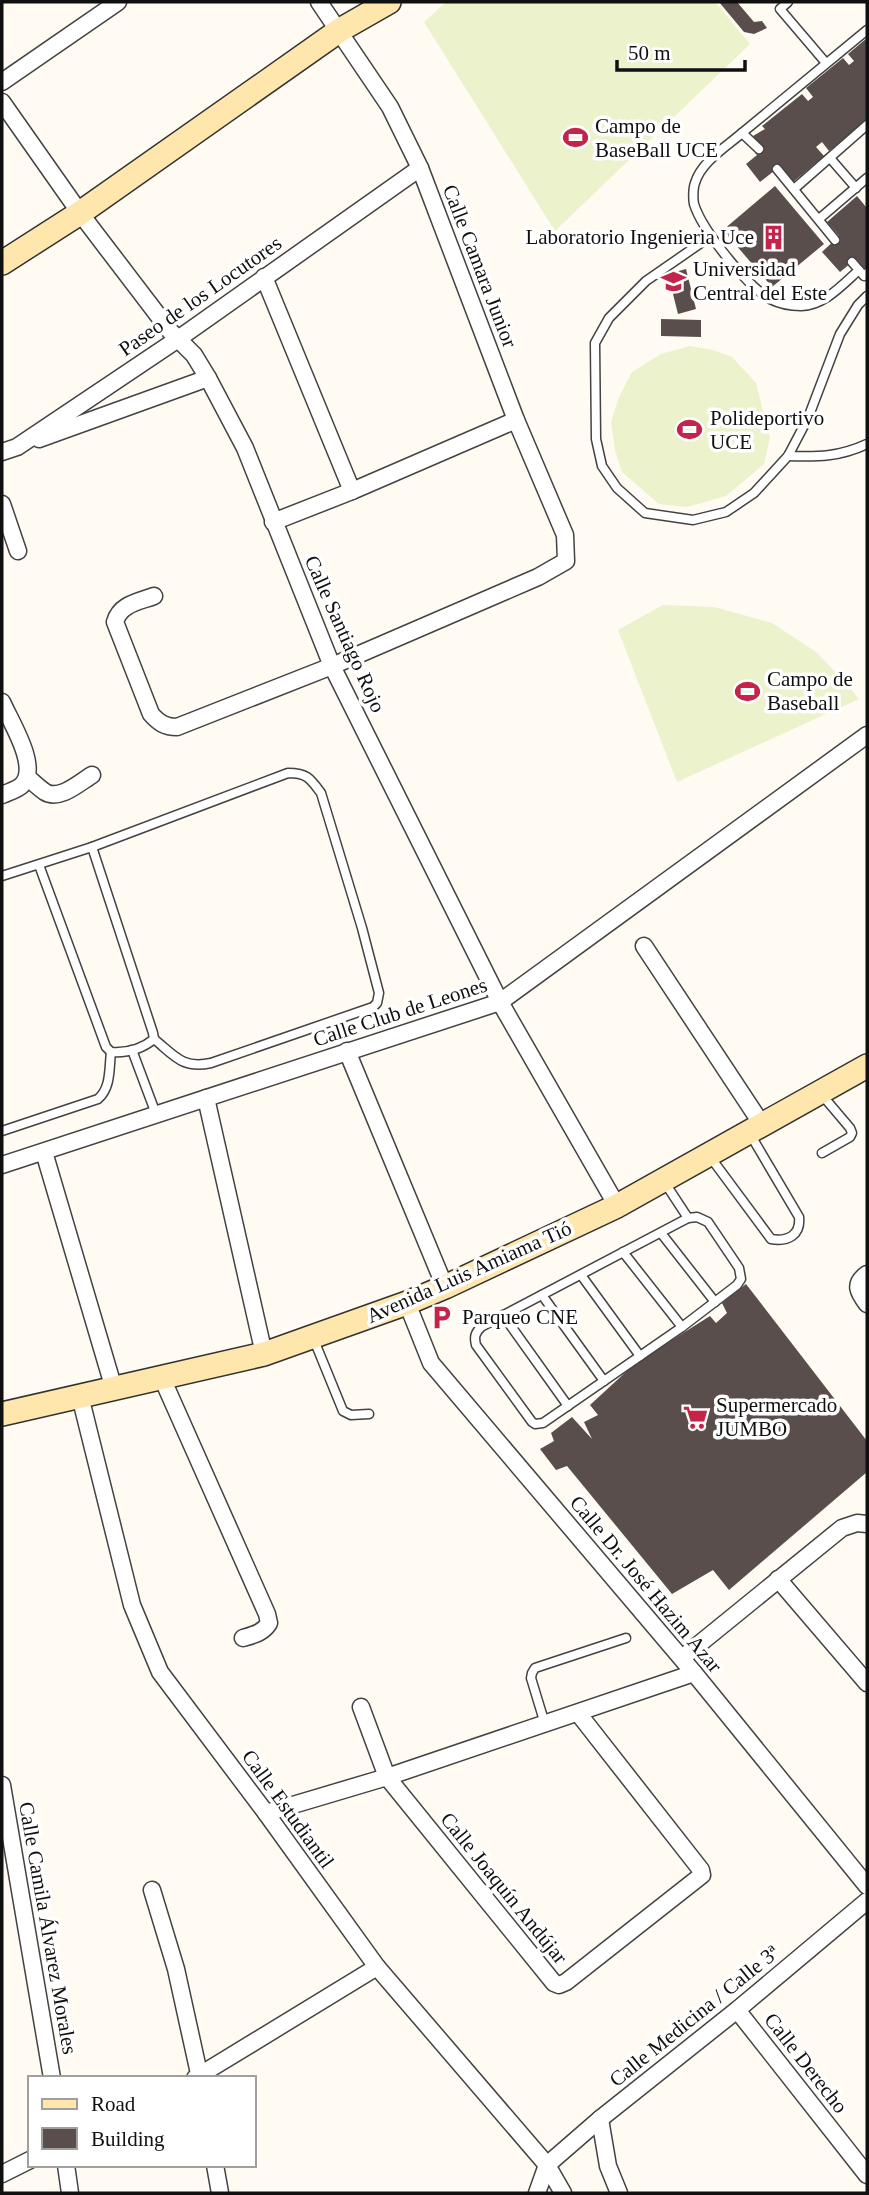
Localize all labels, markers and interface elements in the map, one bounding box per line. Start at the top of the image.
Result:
scale bar [617,28,745,72]
text: 50 m [628,41,671,65]
place label: Campo de BaseBall UCE [595,114,718,162]
sports icon: Campo de BaseBall UCE [561,124,589,152]
street label: Calle Camara Junior [438,181,522,351]
building icon: Laboratorio Ingenieria Uce [760,223,788,251]
place label: Laboratorio Ingenieria Uce [525,225,754,249]
street label: Paseo de los Locutores [114,231,286,361]
place label: Universidad Central del Este [693,257,827,305]
school or university icon: Universidad Central del Este [659,267,687,295]
place label: Polideportivo UCE [710,406,824,454]
sports icon: Polideportivo UCE [676,416,704,444]
street label: Calle Santiago Rojo [300,552,390,716]
place label: Campo de Baseball [767,667,853,715]
sports icon: Campo de Baseball [733,677,761,705]
street label: Calle Club de Leones [310,973,490,1051]
street label: Avenida Luis Amiama Tió [363,1216,575,1328]
parking icon: Parqueo CNE [428,1303,456,1331]
place label: Parqueo CNE [462,1305,578,1329]
place label: Supermercado JUMBO [716,1393,837,1441]
supermarket icon: Supermercado JUMBO [682,1403,710,1431]
street label: Calle Dr. José Hazim Azar [565,1491,727,1677]
street label: Calle Estudiantil [237,1745,339,1873]
street label: Calle Camila Álvarez Morales [14,1800,82,2056]
street label: Calle Joaquín Andújar [436,1807,572,1969]
street label: Calle Medicina / Calle 3ª [604,1940,784,2092]
street label: Calle Derecho [759,2008,853,2118]
legend [28,2076,256,2167]
text: Road [91,2092,136,2116]
text: Building [91,2127,165,2151]

